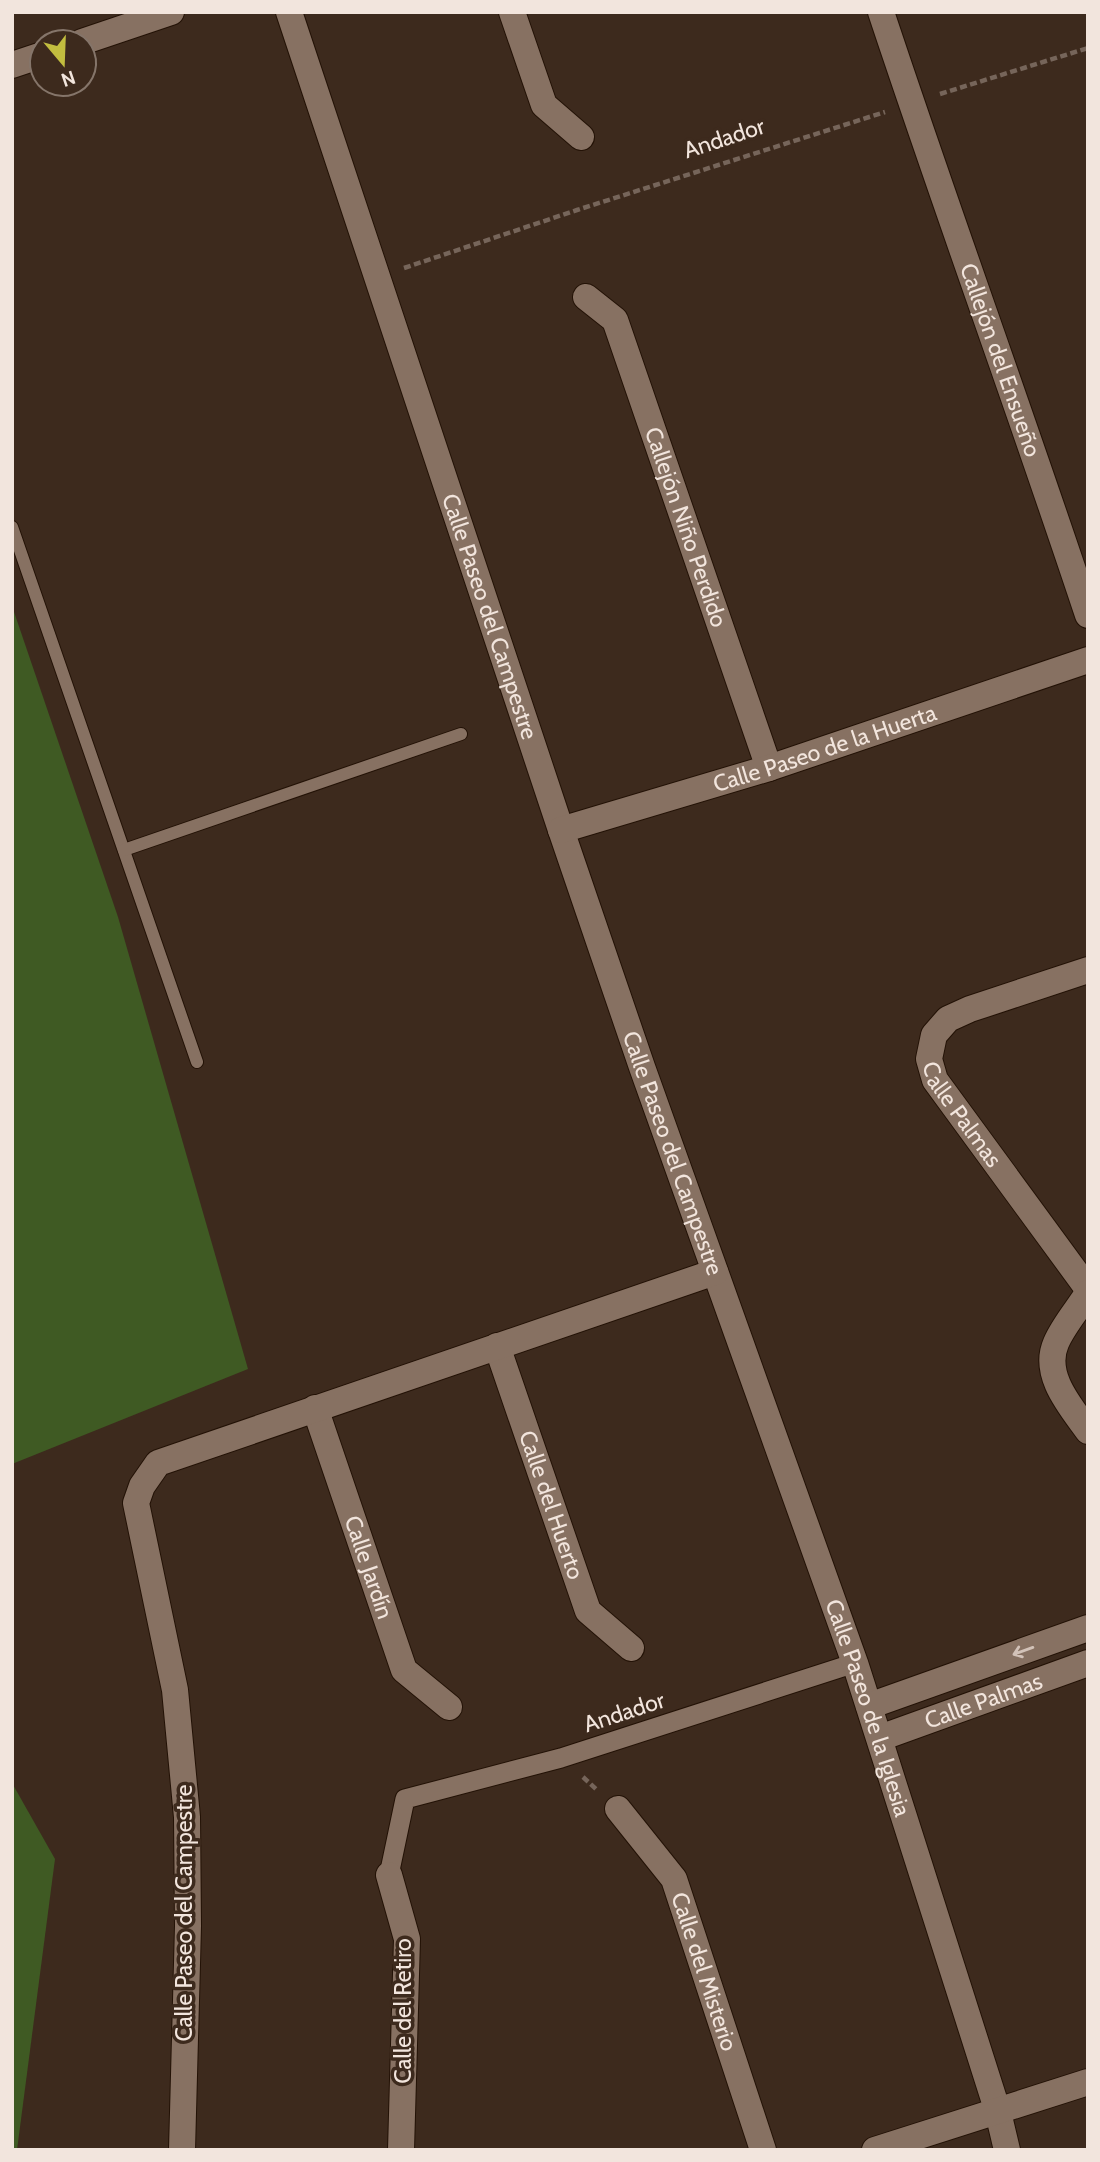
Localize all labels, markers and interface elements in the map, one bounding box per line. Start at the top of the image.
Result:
north arrow [28,28,98,98]
text: N [58,66,78,92]
street label: Andador [680,112,769,164]
street label: Callejón del Ensueño [954,260,1047,460]
street label: Callejón Niño Perdido [639,423,734,631]
street label: Calle Paseo del Campestre [436,490,544,743]
street label: Calle Paseo de la Huerta [710,698,940,798]
street label: Calle Paseo del Campestre [617,1027,729,1279]
street label: Calle Palmas [916,1058,1008,1173]
street label: Calle del Huerto [513,1427,590,1583]
street label: Calle Jardín [339,1512,400,1622]
street label: Calle Paseo de la Iglesia [819,1595,917,1820]
one-way arrow [1013,1646,1035,1658]
street label: Calle Palmas [921,1667,1046,1735]
street label: Andador [580,1686,669,1738]
street label: Calle Paseo del Campestre [170,1784,198,2042]
street label: Calle del Misterio [665,1889,743,2054]
street label: Calle del Retiro [389,1938,417,2084]

